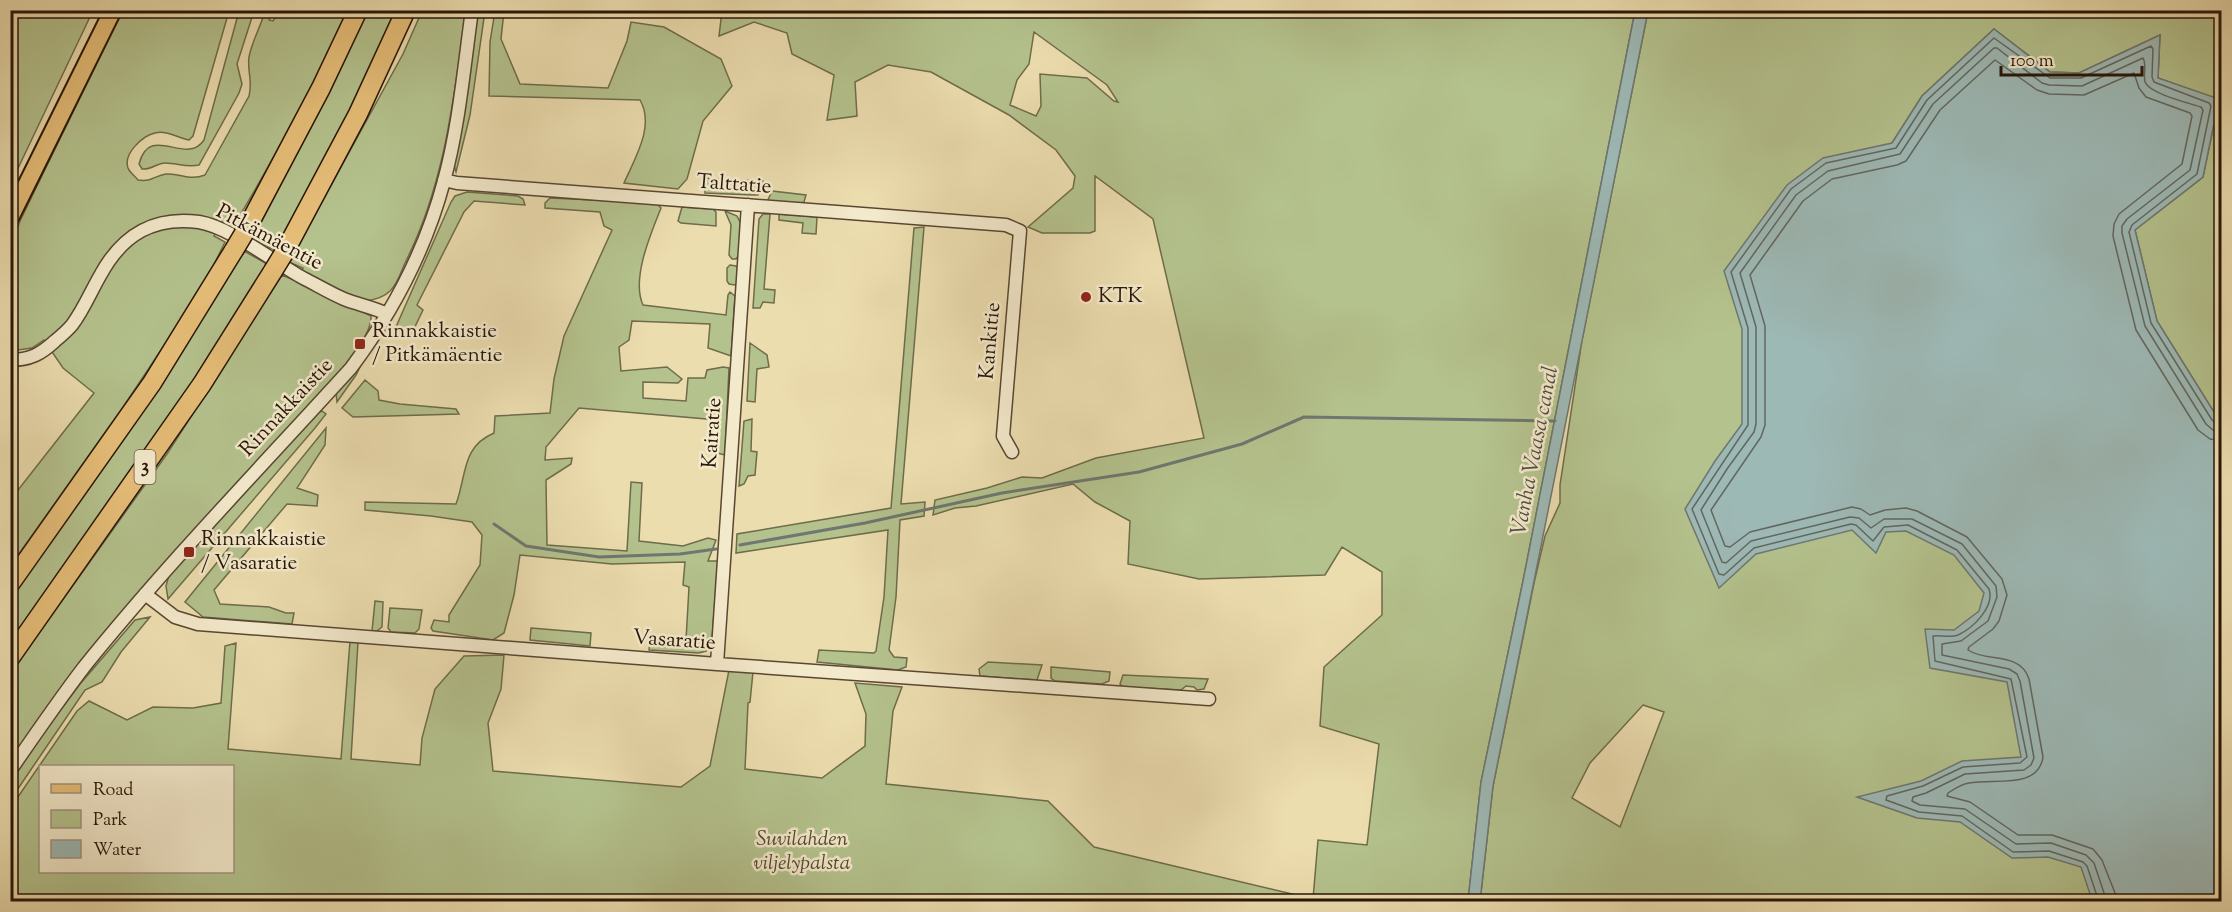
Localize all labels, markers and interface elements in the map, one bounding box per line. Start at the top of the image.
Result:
scale bar [2001,39,2142,77]
text: 100 m [2010,49,2054,75]
street label: Talttatie [696,167,772,203]
street label: Pitkämäentie [210,197,328,279]
place label: KTK [1098,282,1143,312]
marker: KTK [1079,290,1093,304]
street label: Kankitie [973,301,1009,381]
place label: Rinnakkaistie / Pitkämäentie [372,317,503,371]
marker: Rinnakkaistie / Pitkämäentie [353,337,367,351]
street label: Rinnakkaistie [233,352,341,464]
water label: Vanha Vaasa canal [1504,364,1568,538]
street label: Kairatie [696,397,730,469]
road number: 3 [134,450,156,484]
place label: Rinnakkaistie / Vasaratie [201,525,326,579]
marker: Rinnakkaistie / Vasaratie [182,545,196,559]
street label: Vasaratie [631,623,717,659]
legend [39,765,234,873]
text: Road [93,778,133,804]
text: Park [93,808,128,834]
park label: Suvilahden viljelypalsta [754,825,850,879]
text: Water [93,838,142,864]

